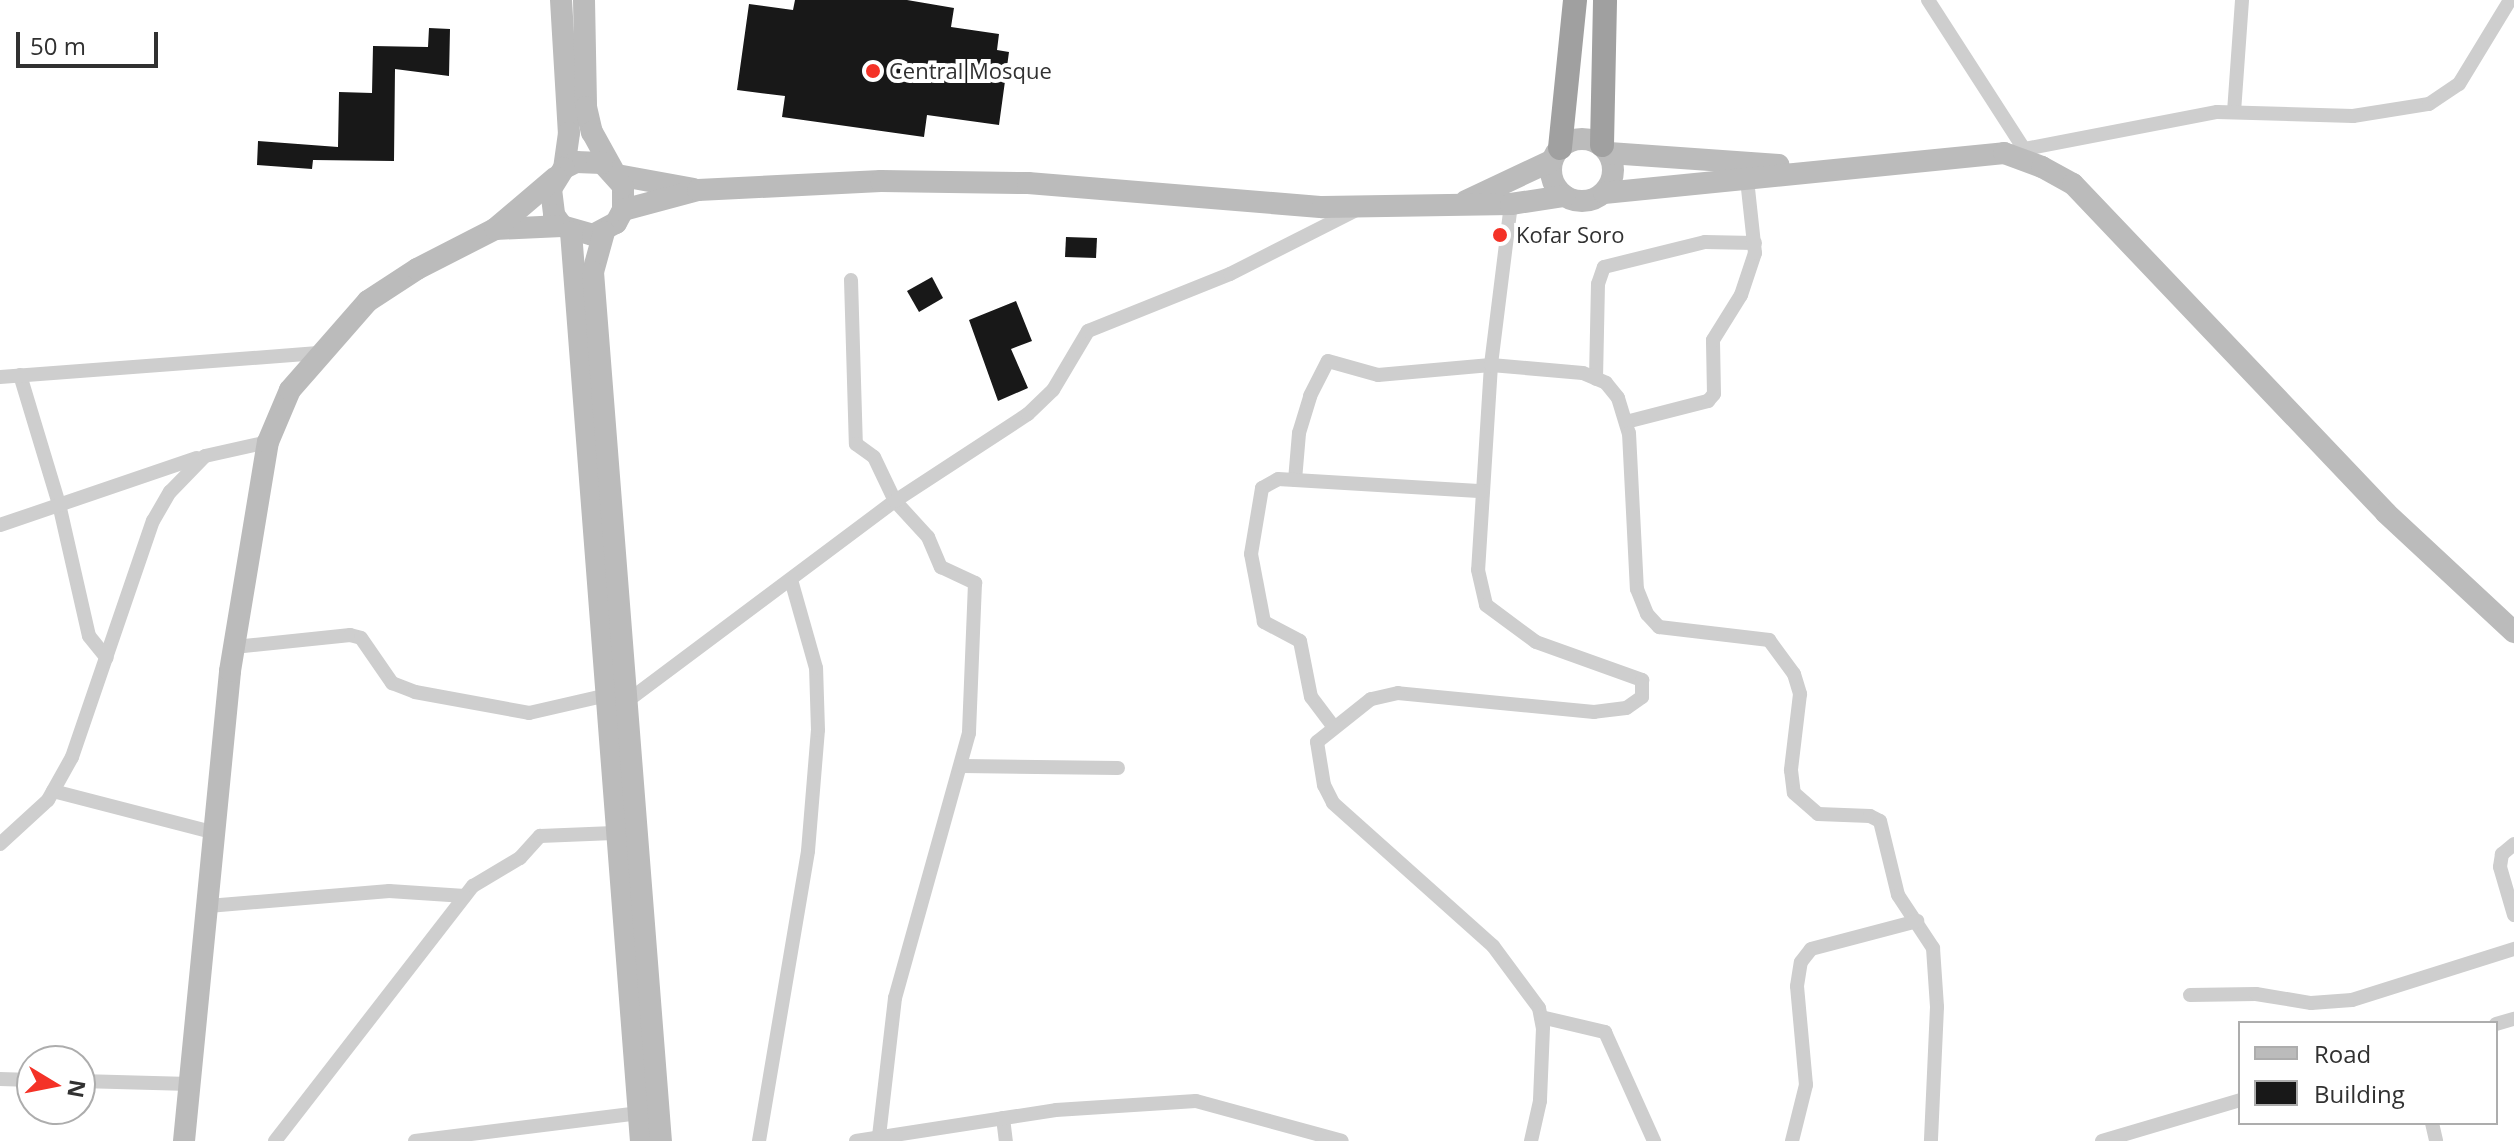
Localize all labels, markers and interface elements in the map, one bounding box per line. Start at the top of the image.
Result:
scale bar [20,16,162,66]
text: 50 m [30,29,86,62]
place label: Central Mosque [889,58,1052,84]
marker: Central Mosque [864,62,882,80]
place label: Kofar Soro [1516,222,1625,248]
marker: Kofar Soro [1491,226,1509,244]
legend [2238,1021,2498,1125]
text: Road [2314,1037,2371,1070]
north arrow [16,1045,96,1125]
text: N [61,1077,94,1100]
text: Building [2314,1077,2405,1110]

